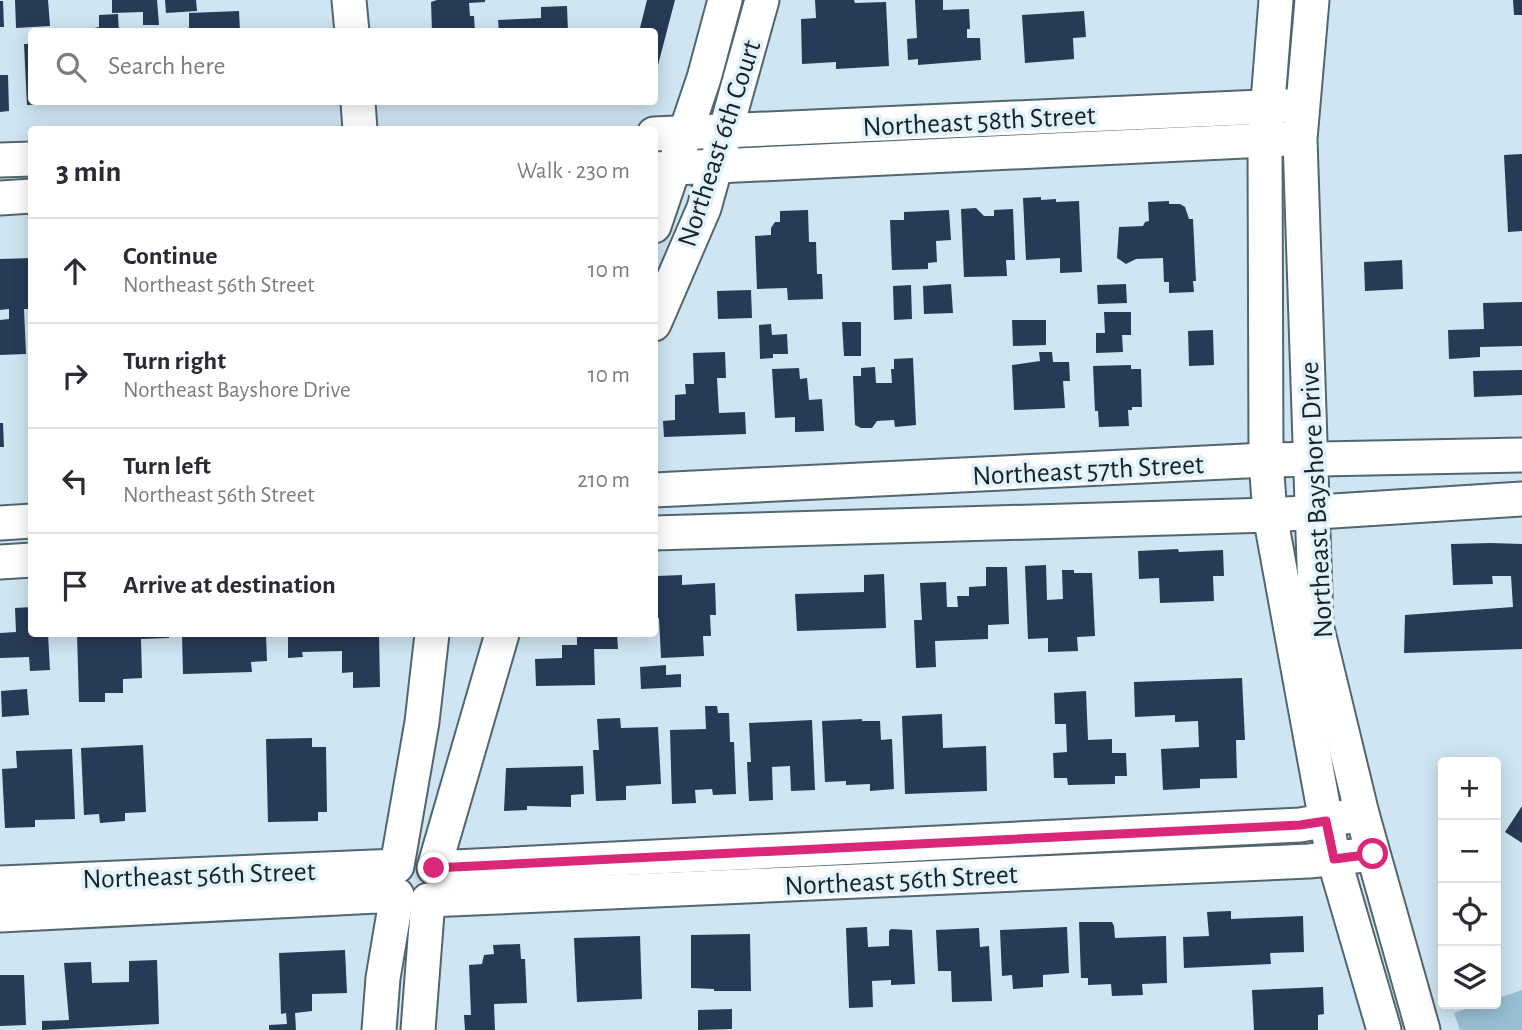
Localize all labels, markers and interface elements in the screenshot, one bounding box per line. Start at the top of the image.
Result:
search box [28,28,658,105]
street label: Northeast 6th Court [673,37,767,250]
icon: search [52,48,90,86]
text: Search here [108,53,226,79]
street label: Northeast 58th Street [862,102,1096,142]
text: 3 min [56,157,121,187]
text: Walk · 230 m [517,160,630,183]
text: Continue [123,243,218,269]
icon: ahead [56,252,94,290]
text: 10 m [588,259,630,282]
text: Northeast 56th Street [123,274,315,297]
text: Turn right [123,348,226,374]
icon: right [56,357,94,395]
street label: Northeast Bayshore Drive [1296,361,1338,639]
text: 10 m [588,364,630,387]
text: Northeast Bayshore Drive [123,379,351,402]
street label: Northeast 57th Street [972,451,1205,491]
text: Turn left [123,453,211,479]
icon: left [56,462,94,500]
text: 210 m [577,469,630,492]
text: Northeast 56th Street [123,484,315,507]
icon: arrive [56,567,94,605]
text: Arrive at destination [123,572,336,598]
map controls [1438,757,1501,1009]
button: + [1438,757,1501,820]
button: − [1438,820,1501,883]
route start [1357,838,1388,869]
route end [418,852,449,883]
street label: Northeast 56th Street [82,858,316,894]
street label: Northeast 56th Street [784,861,1018,901]
button: locate [1438,883,1501,946]
button: layers [1438,946,1501,1009]

